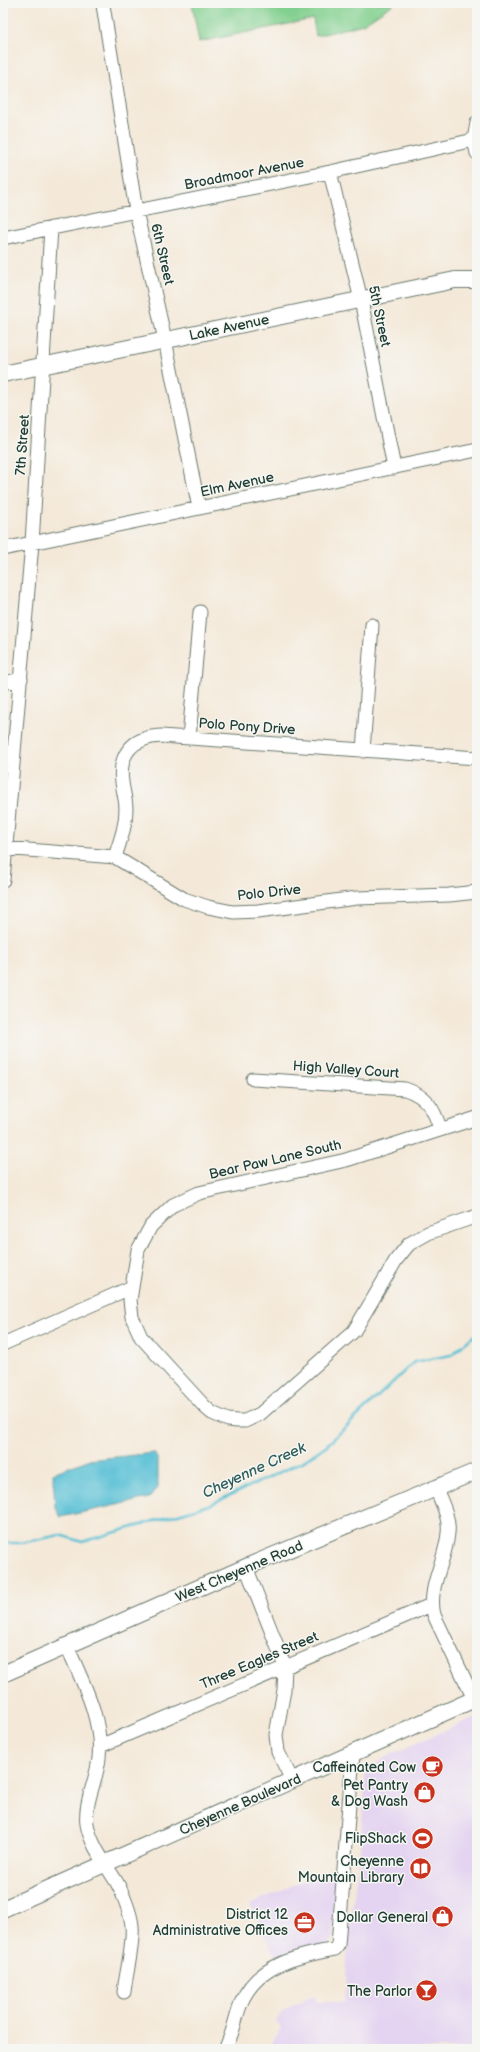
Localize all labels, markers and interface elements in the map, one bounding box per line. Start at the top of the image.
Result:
street label: Broadmoor Avenue [183,154,305,193]
street label: 6th Street [147,222,178,287]
street label: 5th Street [365,284,394,349]
street label: Lake Avenue [188,311,271,344]
street label: 7th Street [12,413,33,476]
street label: Elm Avenue [199,468,275,501]
street label: Polo Pony Drive [198,715,296,738]
street label: Polo Drive [236,881,302,904]
street label: High Valley Court [292,1057,401,1082]
street label: Bear Paw Lane South [207,1136,343,1183]
water label: Cheyenne Creek [199,1438,310,1503]
street label: West Cheyenne Road [173,1537,305,1606]
street label: Three Eagles Street [198,1628,321,1693]
cafe icon: Caffeinated Cow [419,1754,445,1780]
place label: Caffeinated Cow [312,1759,417,1776]
street label: Cheyenne Boulevard [177,1770,304,1839]
place label: Pet Pantry & Dog Wash [331,1777,409,1810]
shop icon: Pet Pantry & Dog Wash [411,1780,437,1806]
sports icon: FlipShack [409,1825,435,1851]
place label: FlipShack [345,1830,406,1847]
place label: Cheyenne Mountain Library [298,1853,405,1886]
library icon: Cheyenne Mountain Library [407,1856,433,1882]
shop icon: Dollar General [430,1904,456,1930]
place label: District 12 Administrative Offices [153,1906,289,1939]
office icon: District 12 Administrative Offices [291,1909,317,1935]
place label: Dollar General [336,1909,428,1926]
bar icon: The Parlor [414,1978,440,2004]
place label: The Parlor [347,1983,413,2000]

